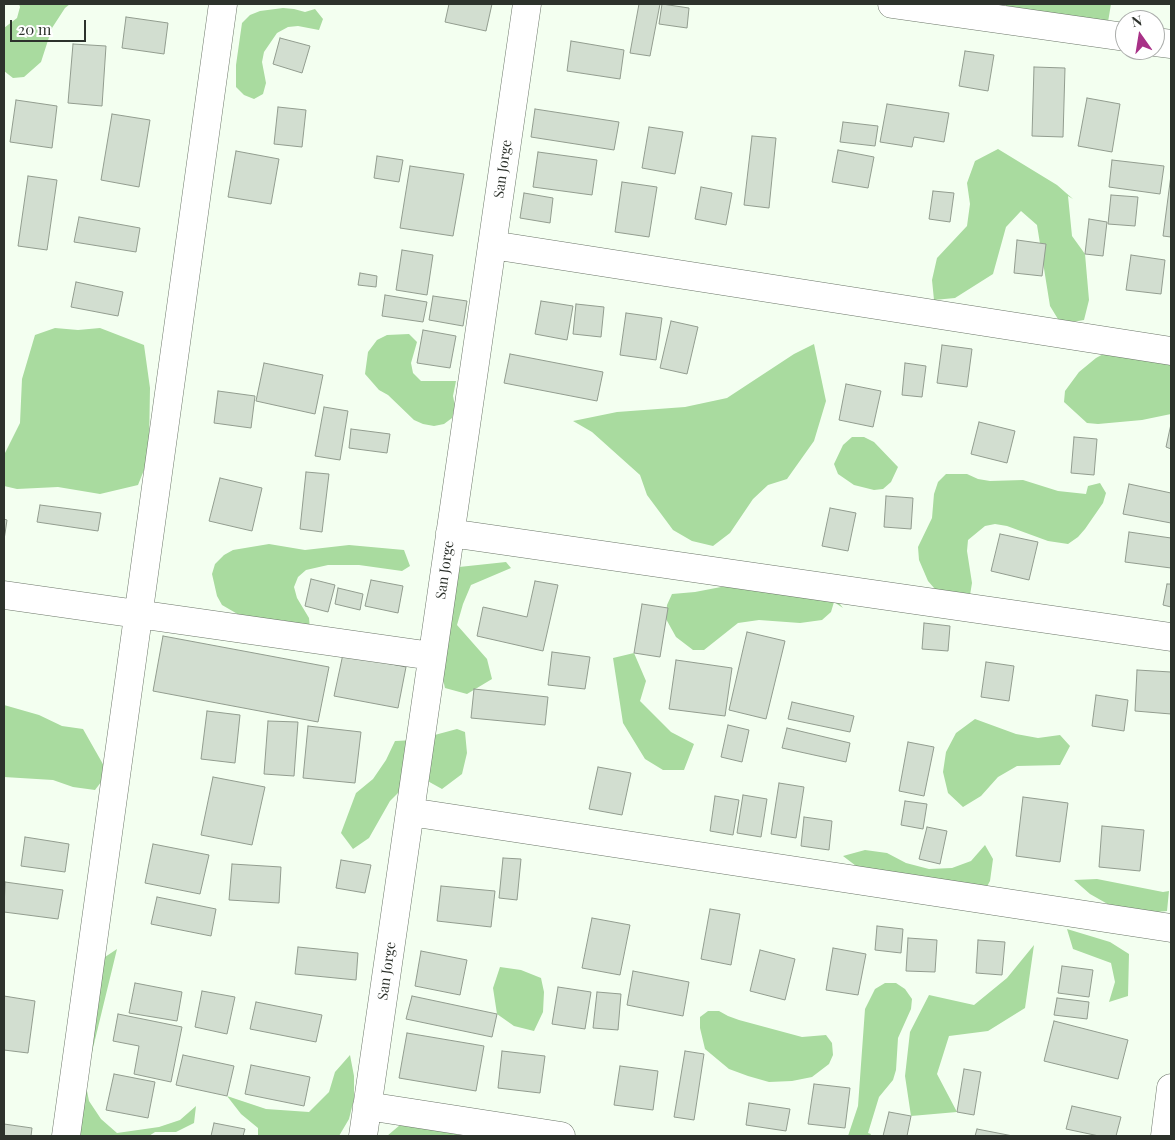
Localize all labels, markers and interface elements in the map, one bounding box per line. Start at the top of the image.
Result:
scale bar [12,10,89,42]
north arrow [1115,10,1165,60]
text: N [1130,10,1144,31]
text: 20 m [18,19,51,39]
street label: San Jorge [491,139,515,199]
street label: San Jorge [433,540,457,600]
street label: San Jorge [375,941,399,1001]

